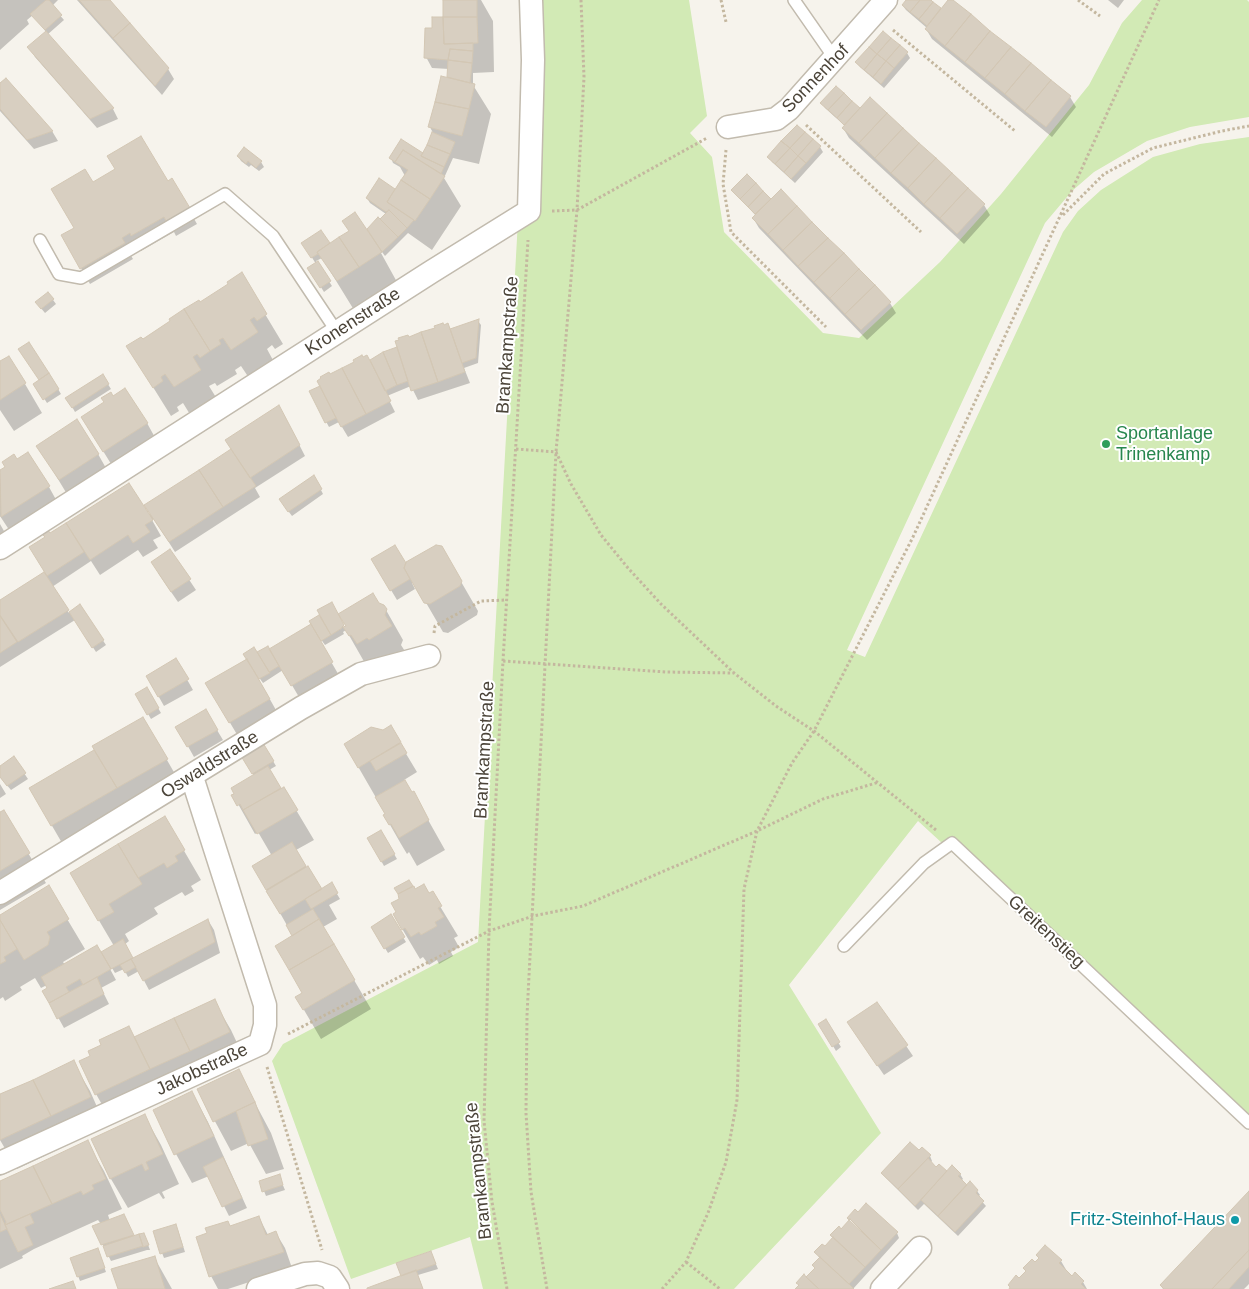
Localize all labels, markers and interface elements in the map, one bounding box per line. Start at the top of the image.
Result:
street label: Sonnenhof [778,40,854,118]
street label: Bramkampstraße [492,275,524,415]
street label: Kronenstraße [301,283,405,361]
place label: Sportanlage Trinenkamp [1116,423,1213,466]
marker: Sportanlage Trinenkamp [1100,438,1112,450]
street label: Bramkampstraße [471,681,499,819]
street label: Oswaldstraße [157,726,263,804]
street label: Greitenstieg [1003,891,1089,973]
street label: Jakobstraße [153,1039,251,1101]
street label: Bramkampstraße [461,1101,497,1241]
place label: Fritz-Steinhof-Haus [1070,1209,1225,1231]
marker: Fritz-Steinhof-Haus [1229,1214,1241,1226]

